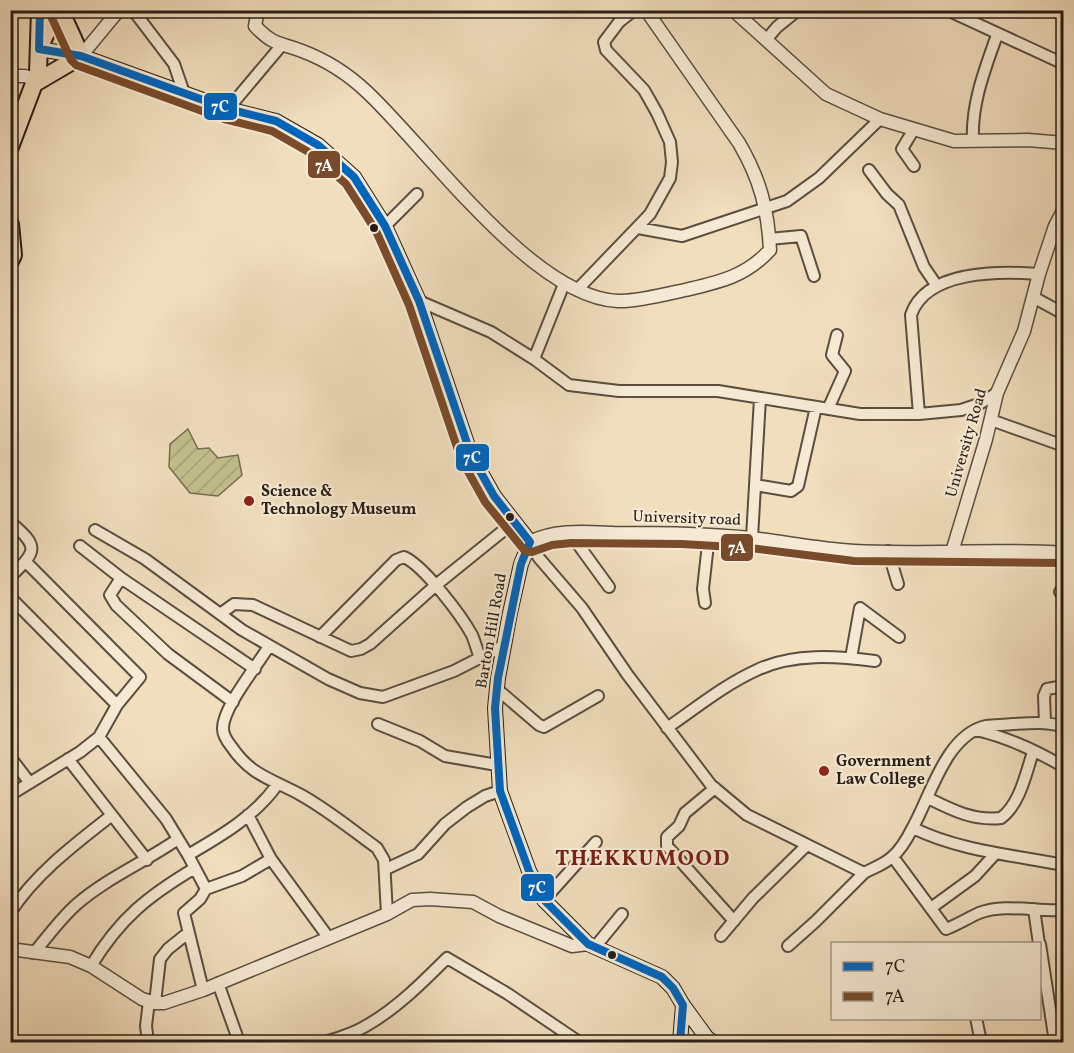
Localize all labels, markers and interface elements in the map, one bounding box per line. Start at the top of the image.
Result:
line badge: 7C [203,92,238,121]
text: 7C [211,97,229,119]
line badge: 7A [307,150,341,179]
text: 7A [315,156,333,178]
unlabelled marker [368,222,380,234]
street label: University Road [941,386,993,500]
line badge: 7C [455,443,490,472]
text: 7C [463,448,481,470]
place label: Science & Technology Museum [261,481,416,521]
marker: Science & Technology Museum [242,494,256,508]
street label: University road [632,506,742,532]
unlabelled marker [504,511,516,523]
line badge: 7A [720,533,754,562]
text: 7A [728,538,746,560]
street label: Barton Hill Road [471,571,513,691]
place label: Government Law College [836,751,931,791]
marker: Government Law College [817,764,831,778]
district label: THEKKUMOOD [555,844,731,875]
line badge: 7C [520,873,555,902]
text: 7C [528,878,546,900]
legend [831,942,1041,1020]
unlabelled marker [606,949,618,961]
text: 7C [885,955,905,980]
text: 7A [885,985,905,1010]

